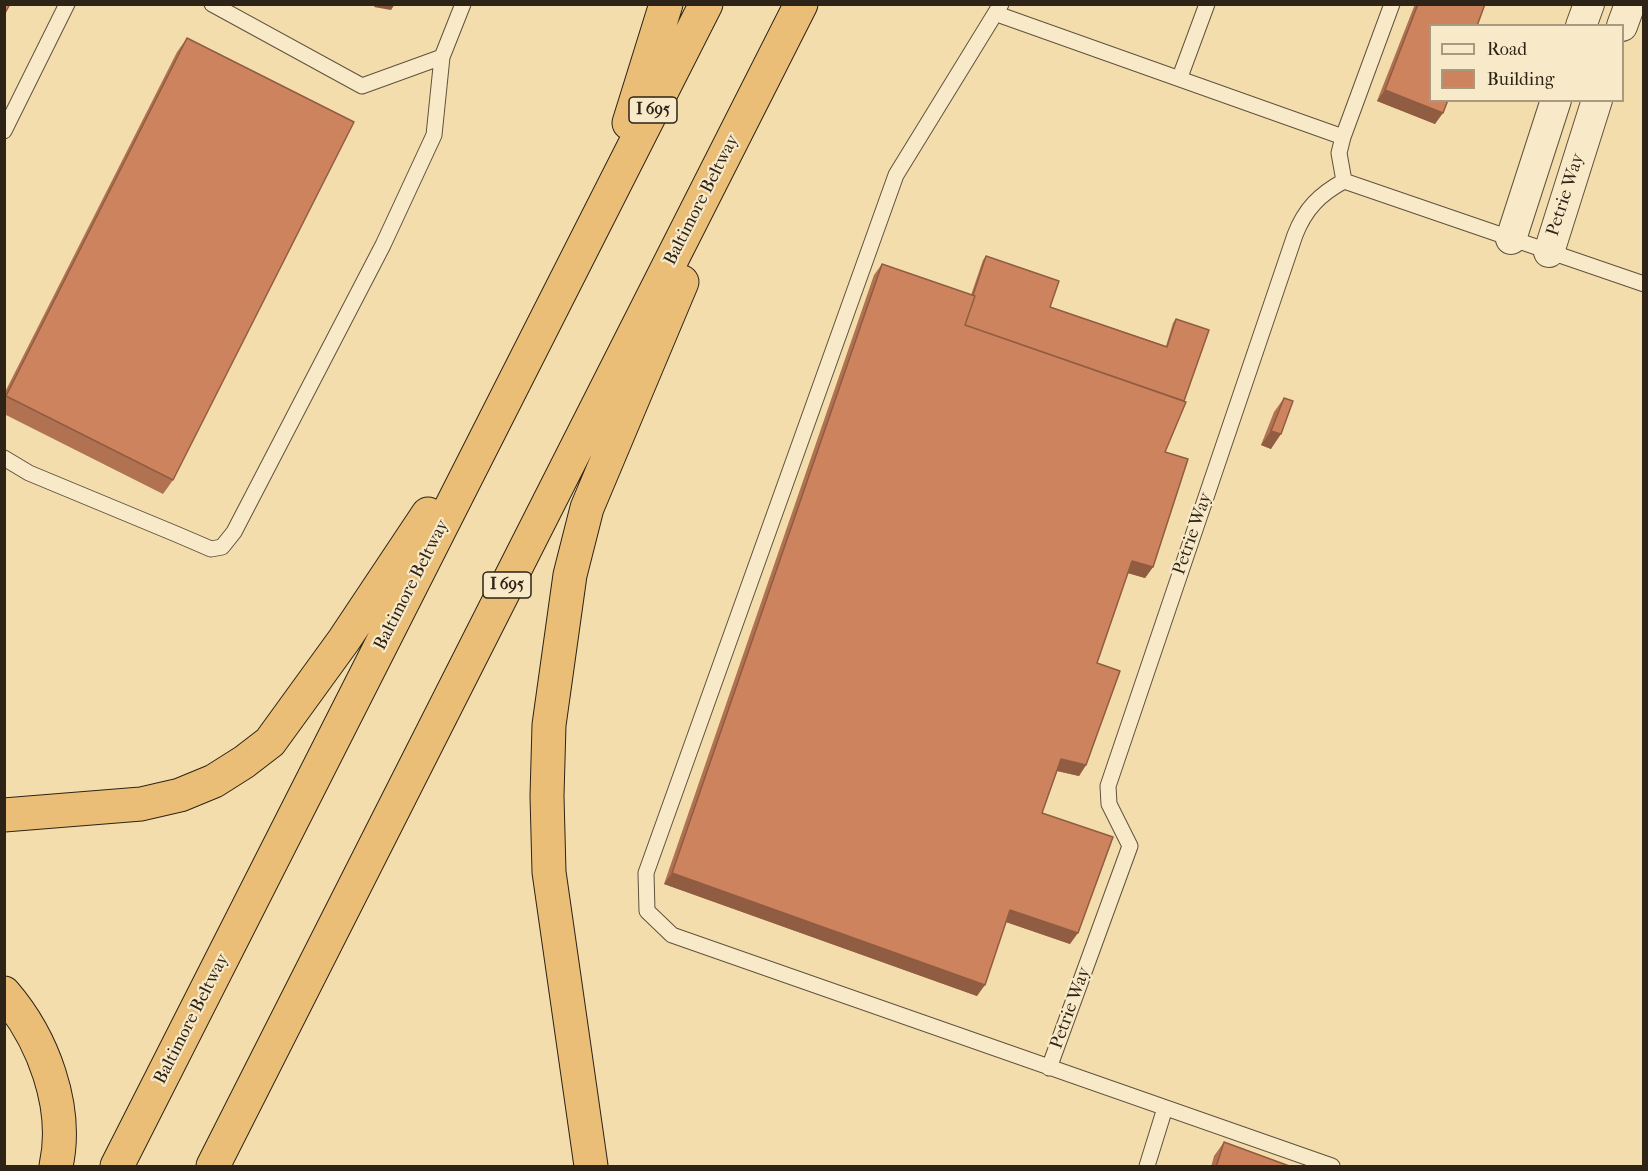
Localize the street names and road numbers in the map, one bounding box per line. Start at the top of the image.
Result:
road number: I 695 [629,97,677,123]
street label: Baltimore Beltway [660,131,744,269]
street label: Petrie Way [1543,151,1589,239]
street label: Petrie Way [1169,490,1217,578]
street label: Baltimore Beltway [370,516,454,654]
road number: I 695 [483,572,531,598]
street label: Baltimore Beltway [150,950,234,1088]
street label: Petrie Way [1046,964,1096,1052]

